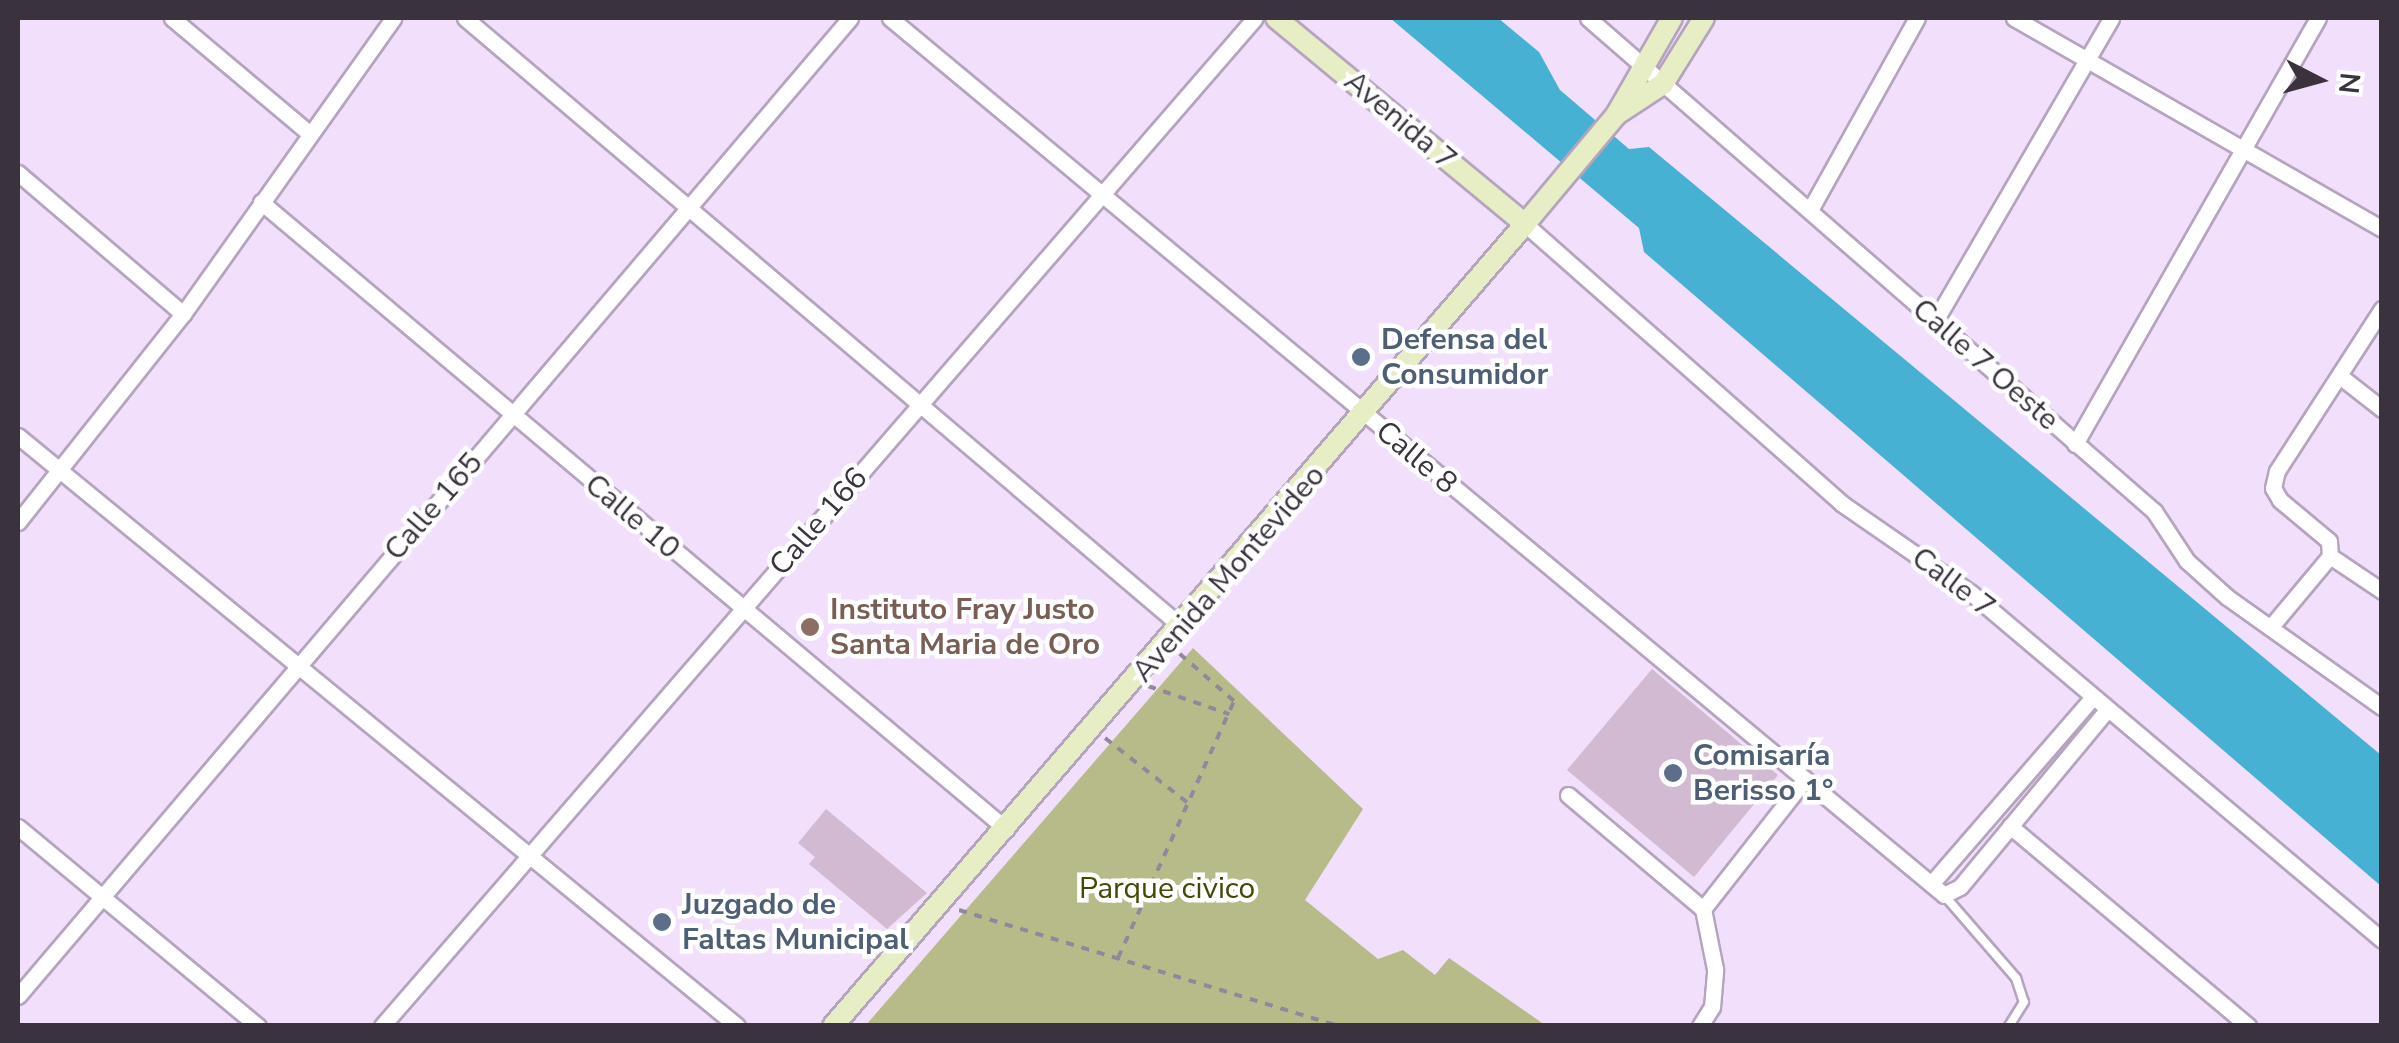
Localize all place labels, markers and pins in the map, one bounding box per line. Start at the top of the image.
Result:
place label: Defensa del Consumidor [1381,322,1548,392]
marker: Defensa del Consumidor [1350,346,1372,368]
place label: Instituto Fray Justo Santa Maria de Oro [830,592,1100,662]
marker: Instituto Fray Justo Santa Maria de Oro [799,616,821,638]
place label: Comisaría Berisso 1° [1693,738,1833,808]
marker: Comisaría Berisso 1° [1662,762,1684,784]
place label: Juzgado de Faltas Municipal [682,887,909,958]
marker: Juzgado de Faltas Municipal [651,911,673,933]

